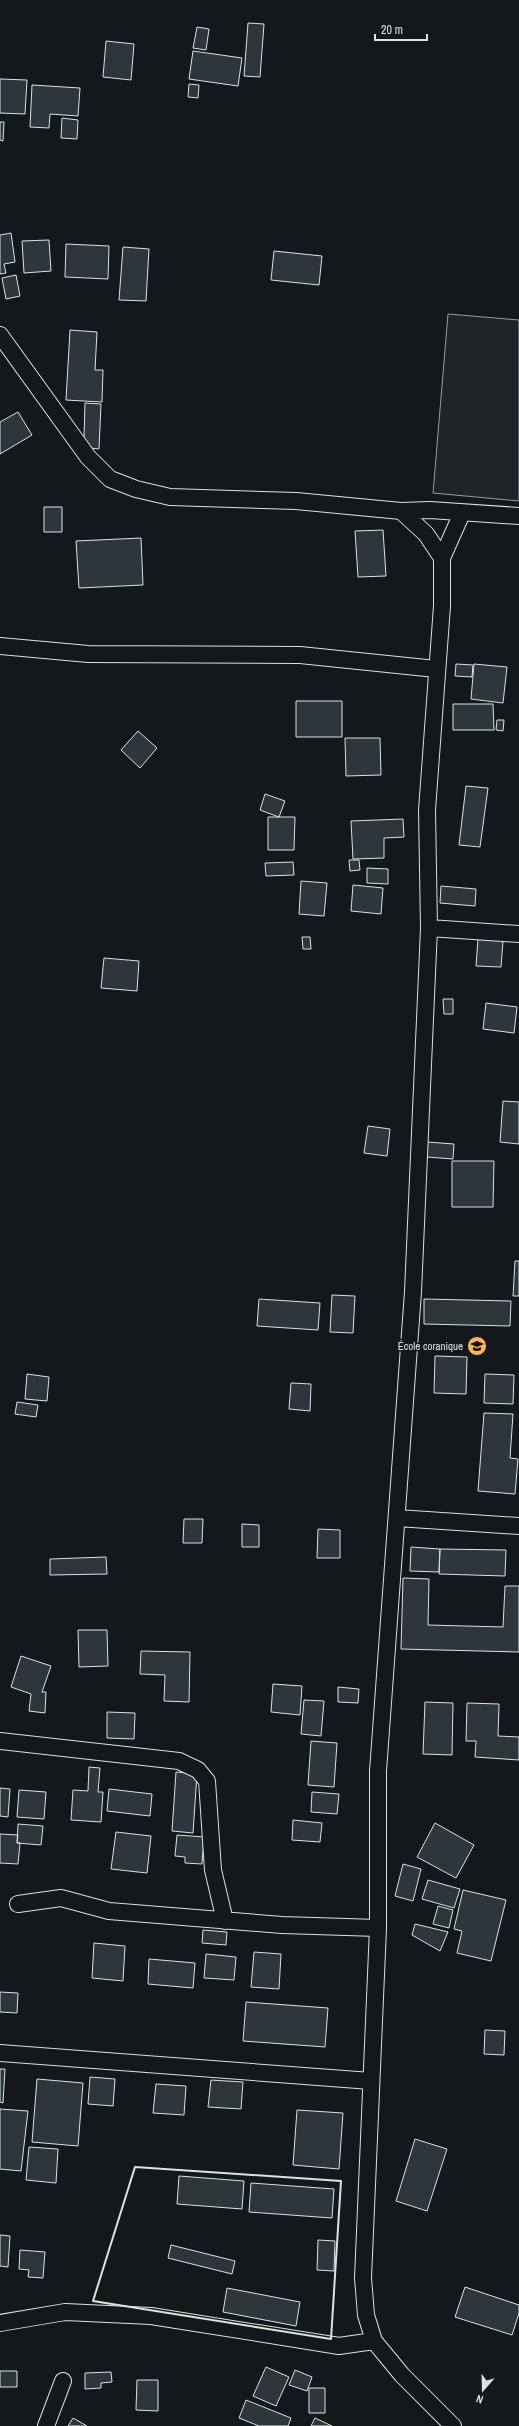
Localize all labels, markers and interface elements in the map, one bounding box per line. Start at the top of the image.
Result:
scale bar [375,16,427,42]
text: 20 m [381,22,403,38]
school or university icon: École coranique [466,1335,488,1357]
place label: École coranique [398,1339,463,1353]
north arrow [463,2370,503,2410]
text: N [474,2392,485,2407]

